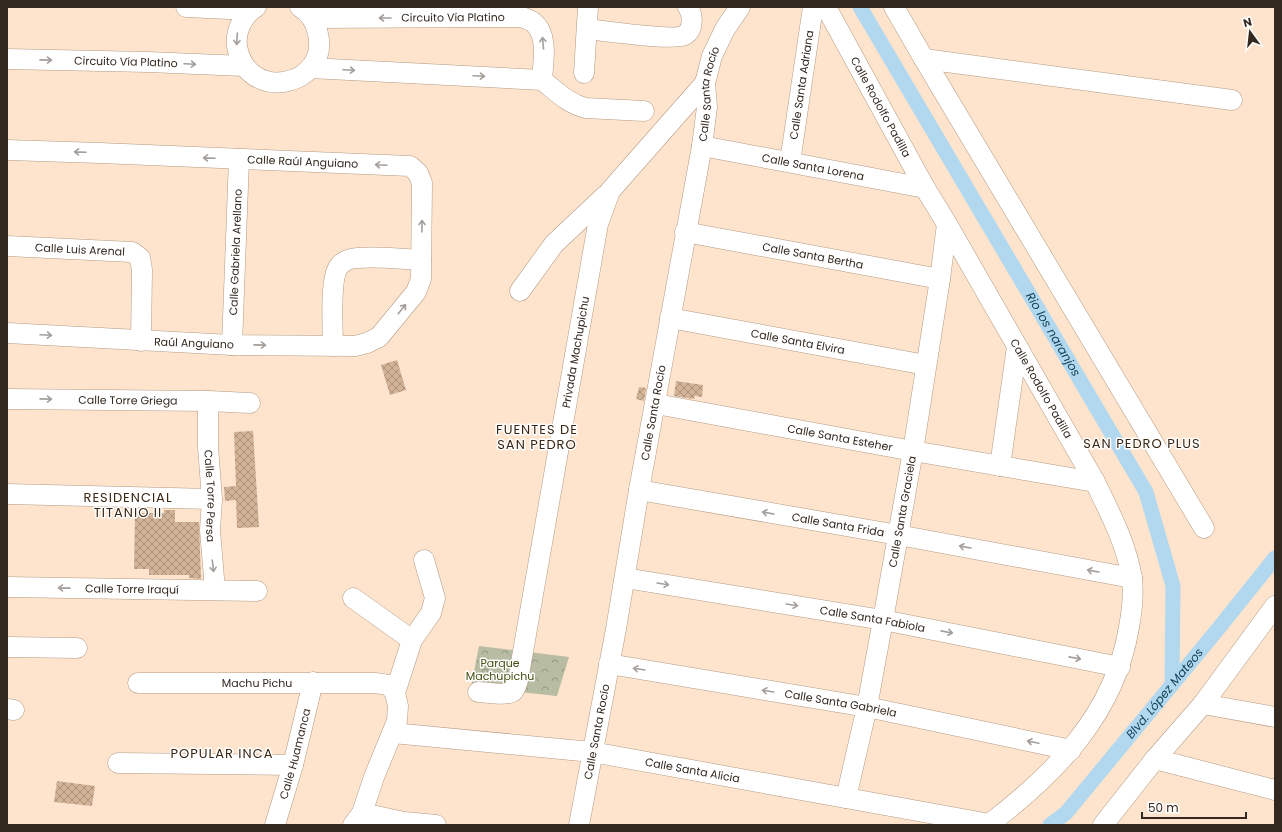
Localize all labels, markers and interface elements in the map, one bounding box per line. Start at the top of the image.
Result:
street label: Circuito Vía Platino [401,9,505,26]
north arrow [1230,12,1270,52]
one-way arrow [379,14,392,22]
text: N [1241,14,1253,31]
street label: Calle Santa Adriana [785,29,817,140]
one-way arrow [234,32,241,45]
one-way arrow [539,37,546,50]
street label: Calle Santa Rocío [695,44,724,142]
street label: Circuito Vía Platino [74,52,178,71]
street label: Calle Rodolfo Padilla [847,54,915,160]
one-way arrow [39,56,52,64]
one-way arrow [183,60,196,68]
one-way arrow [342,66,355,74]
one-way arrow [472,73,485,80]
one-way arrow [74,148,87,156]
street label: Calle Santa Lorena [761,149,865,184]
street label: Calle Raúl Anguiano [247,151,359,172]
one-way arrow [203,154,216,161]
one-way arrow [375,161,388,169]
street label: Calle Gabriela Arellano [225,188,246,316]
one-way arrow [418,220,426,233]
street label: Calle Santa Bertha [761,238,865,273]
street label: Calle Luis Arenal [35,239,125,260]
water label: Rio los naranjos [1022,289,1085,379]
street label: Privada Machupichu [558,295,593,409]
one-way arrow [398,304,407,315]
street label: Calle Santa Elvira [750,325,846,358]
one-way arrow [39,332,52,339]
street label: Raúl Anguiano [154,334,234,352]
street label: Calle Rodolfo Padilla [1006,336,1076,441]
one-way arrow [253,341,266,349]
street label: Calle Santa Rocío [637,364,670,462]
street label: Calle Torre Griega [78,392,178,409]
one-way arrow [39,395,52,403]
district label: FUENTES DE SAN PEDRO [496,420,578,454]
street label: Calle Santa Esteher [786,420,894,455]
district label: SAN PEDRO PLUS [1083,434,1201,453]
street label: Calle Torre Persa [200,449,220,543]
street label: Calle Santa Graciela [885,455,920,569]
district label: RESIDENCIAL TITANIO II [83,488,173,522]
one-way arrow [762,509,775,517]
street label: Calle Santa Frida [790,509,886,540]
one-way arrow [959,543,972,551]
one-way arrow [209,559,216,572]
one-way arrow [1087,566,1100,574]
street label: Calle Torre Iraquí [85,580,179,598]
one-way arrow [656,580,669,588]
one-way arrow [58,584,71,591]
one-way arrow [785,601,798,609]
street label: Calle Santa Fabiola [819,602,927,636]
one-way arrow [940,629,953,637]
water label: Blvd. López Mateos [1122,644,1207,742]
one-way arrow [1068,654,1081,662]
park label: Parque Machupichu [466,655,534,684]
one-way arrow [633,665,646,673]
street label: Machu Pichu [222,675,292,691]
street label: Calle Santa Rocío [580,683,613,781]
street label: Calle Santa Gabriela [783,685,898,721]
one-way arrow [761,686,774,694]
street label: Calle Huamanca [275,707,314,801]
one-way arrow [1026,737,1039,745]
district label: POPULAR INCA [171,744,273,763]
street label: Calle Santa Alicia [644,754,741,787]
scale bar [1142,794,1246,820]
text: 50 m [1148,799,1179,816]

